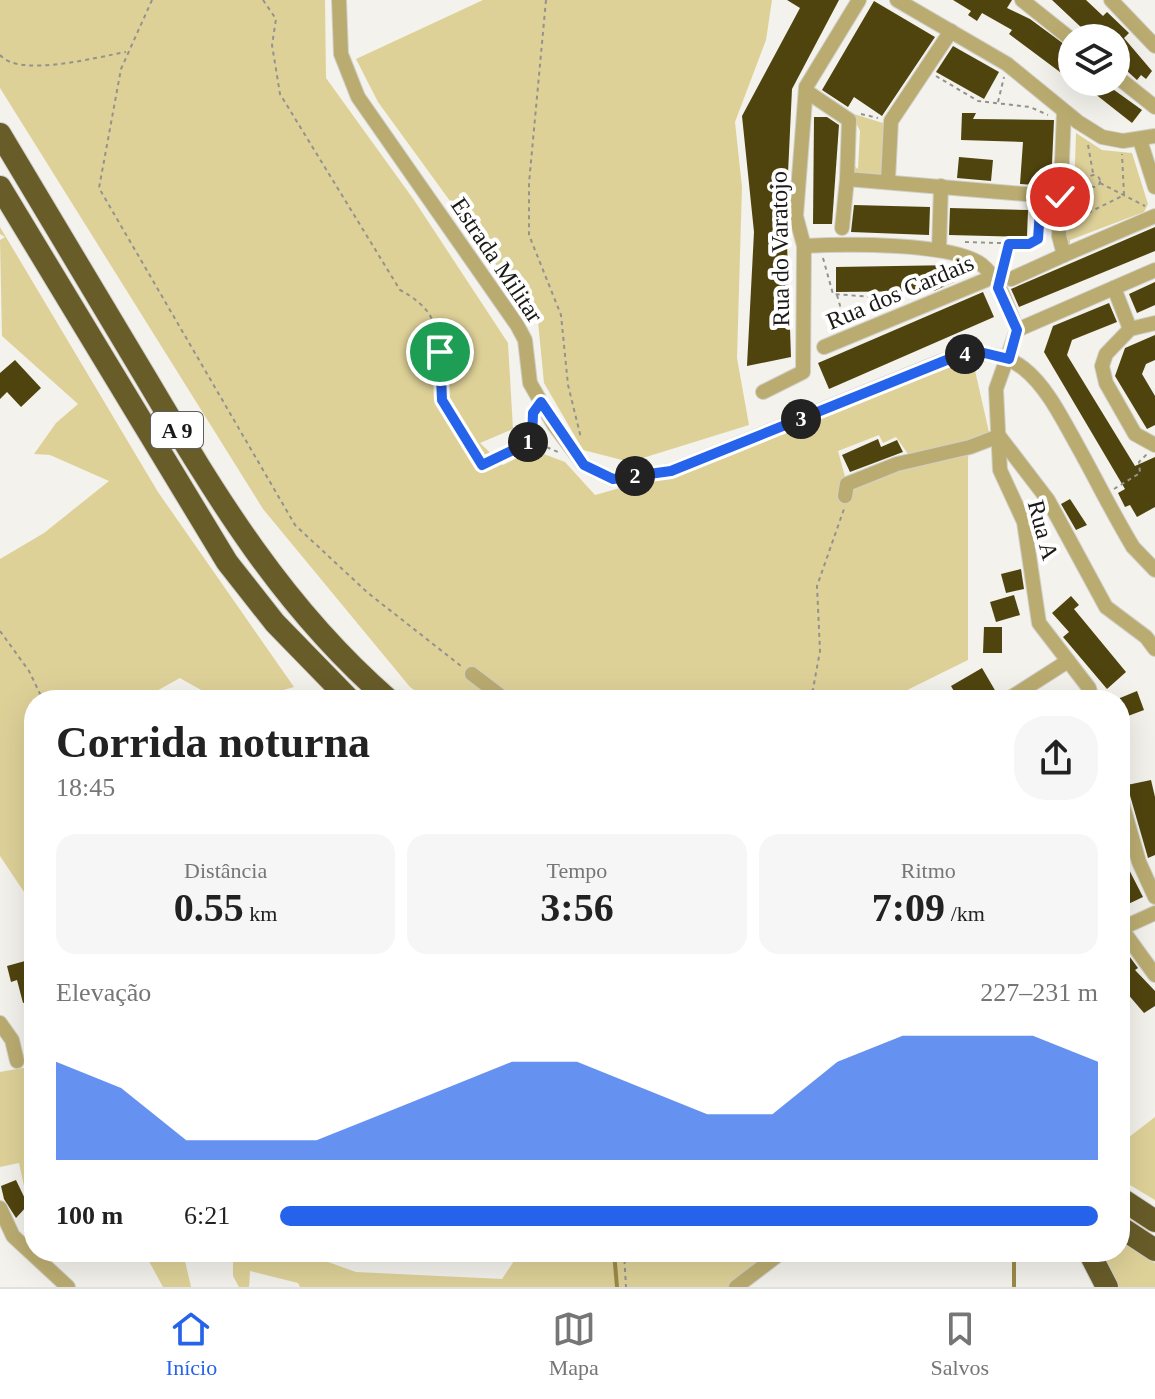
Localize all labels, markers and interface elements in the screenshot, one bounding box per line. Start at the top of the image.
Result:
map controls [1058,24,1130,96]
button: layers [1058,24,1130,96]
pin [1026,163,1094,231]
street label: Rua do Varatojo [766,171,794,327]
icon: check [1038,175,1082,219]
street label: Estrada Militar [446,193,548,327]
street label: Rua dos Cardais [823,249,977,335]
pin [406,318,474,386]
icon: arrive [418,330,462,374]
pin: 4 [945,334,985,374]
text: 4 [960,341,971,366]
pin: 3 [781,399,821,439]
text: 3 [796,406,807,431]
road number: A 9 [151,412,203,448]
pin: 1 [508,422,548,462]
text: 1 [523,429,534,454]
pin: 2 [615,456,655,496]
text: 2 [630,463,641,488]
street label: Rua A [1023,497,1064,563]
button: share [1014,716,1098,800]
text: Corrida noturna [56,718,370,767]
text: 18:45 [56,773,115,802]
text: Distância [184,858,267,883]
text: Tempo [547,858,607,883]
text: Ritmo [901,858,956,883]
text: 0.55 [174,885,244,930]
text: 3:56 [540,885,614,930]
text: 7:09 [872,885,945,930]
text: km [244,901,277,926]
text: /km [945,901,985,926]
text: Elevação [56,978,151,1007]
text: 227–231 m [980,978,1098,1007]
text: 100 m [56,1201,123,1230]
text: 6:21 [184,1201,230,1230]
tab: Início [166,1307,217,1381]
tab: Mapa [549,1307,599,1381]
tab: Salvos [930,1307,989,1381]

